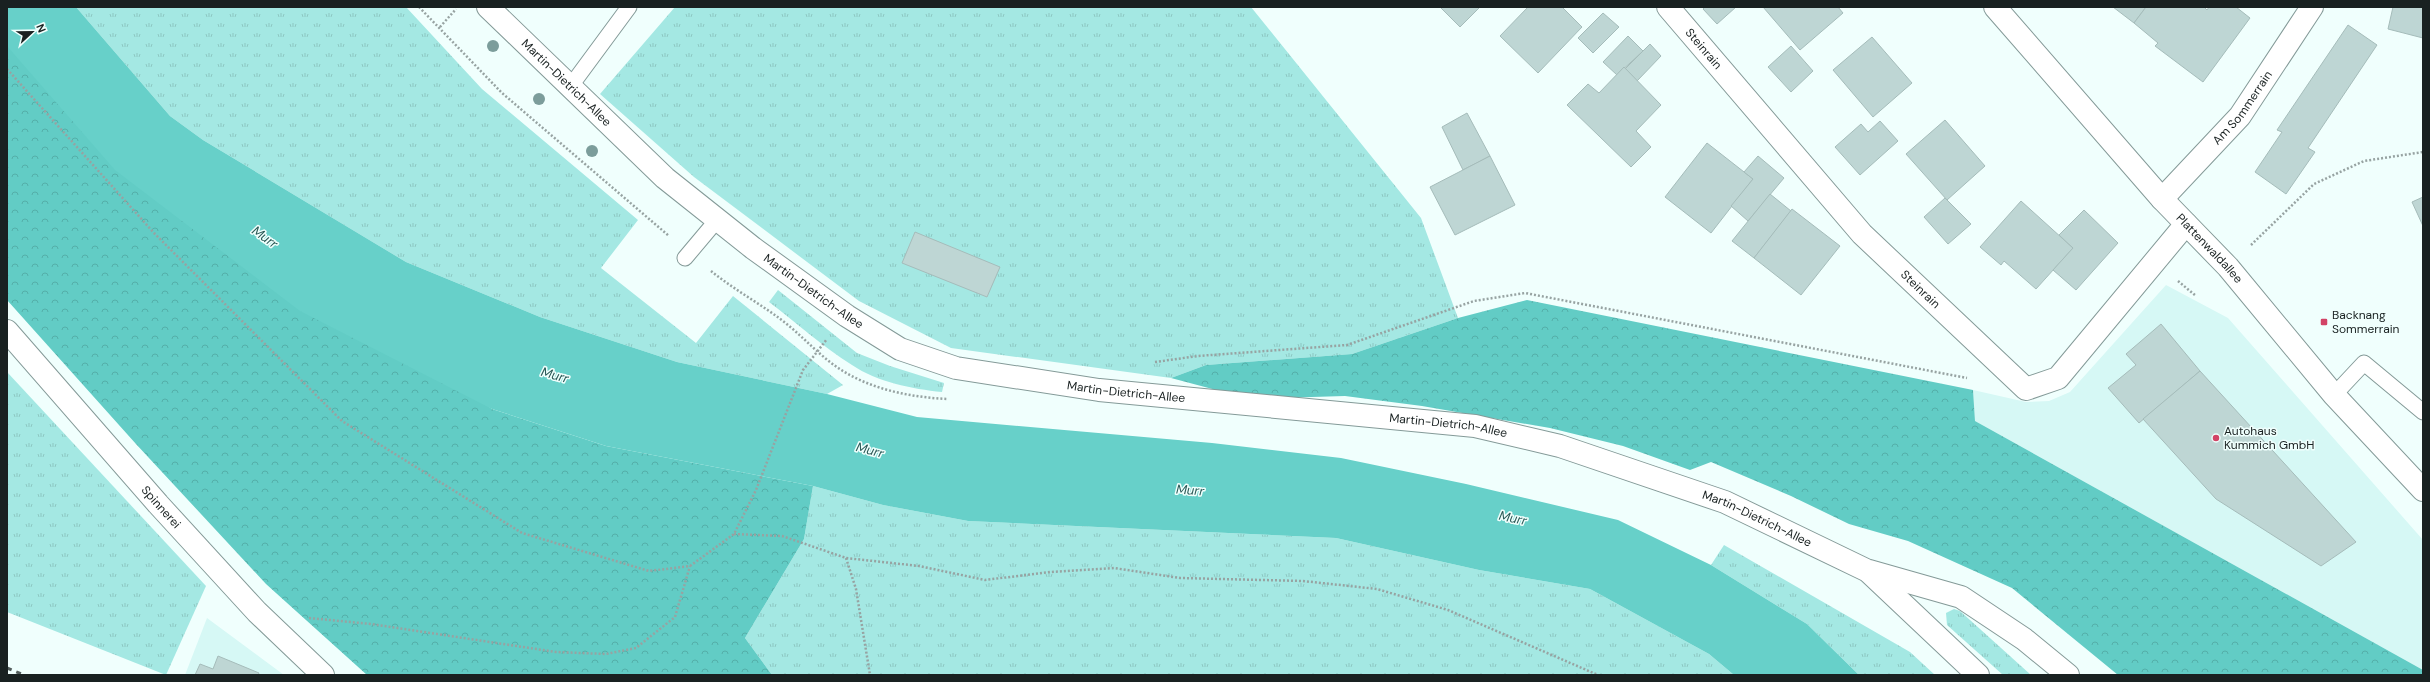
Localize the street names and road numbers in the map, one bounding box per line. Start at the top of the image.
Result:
street label: Steinrain [1682,25,1726,73]
street label: Martin-Dietrich-Allee [518,36,615,130]
street label: Am Sommerrain [2209,67,2276,148]
street label: Plattenwaldallee [2173,210,2246,287]
street label: Martin-Dietrich-Allee [760,250,867,332]
street label: Steinrain [1897,267,1944,312]
street label: Martin-Dietrich-Allee [1066,377,1186,406]
street label: Martin-Dietrich-Allee [1389,410,1509,441]
street label: Spinnerei [138,482,184,532]
street label: Martin-Dietrich-Allee [1700,487,1814,551]

